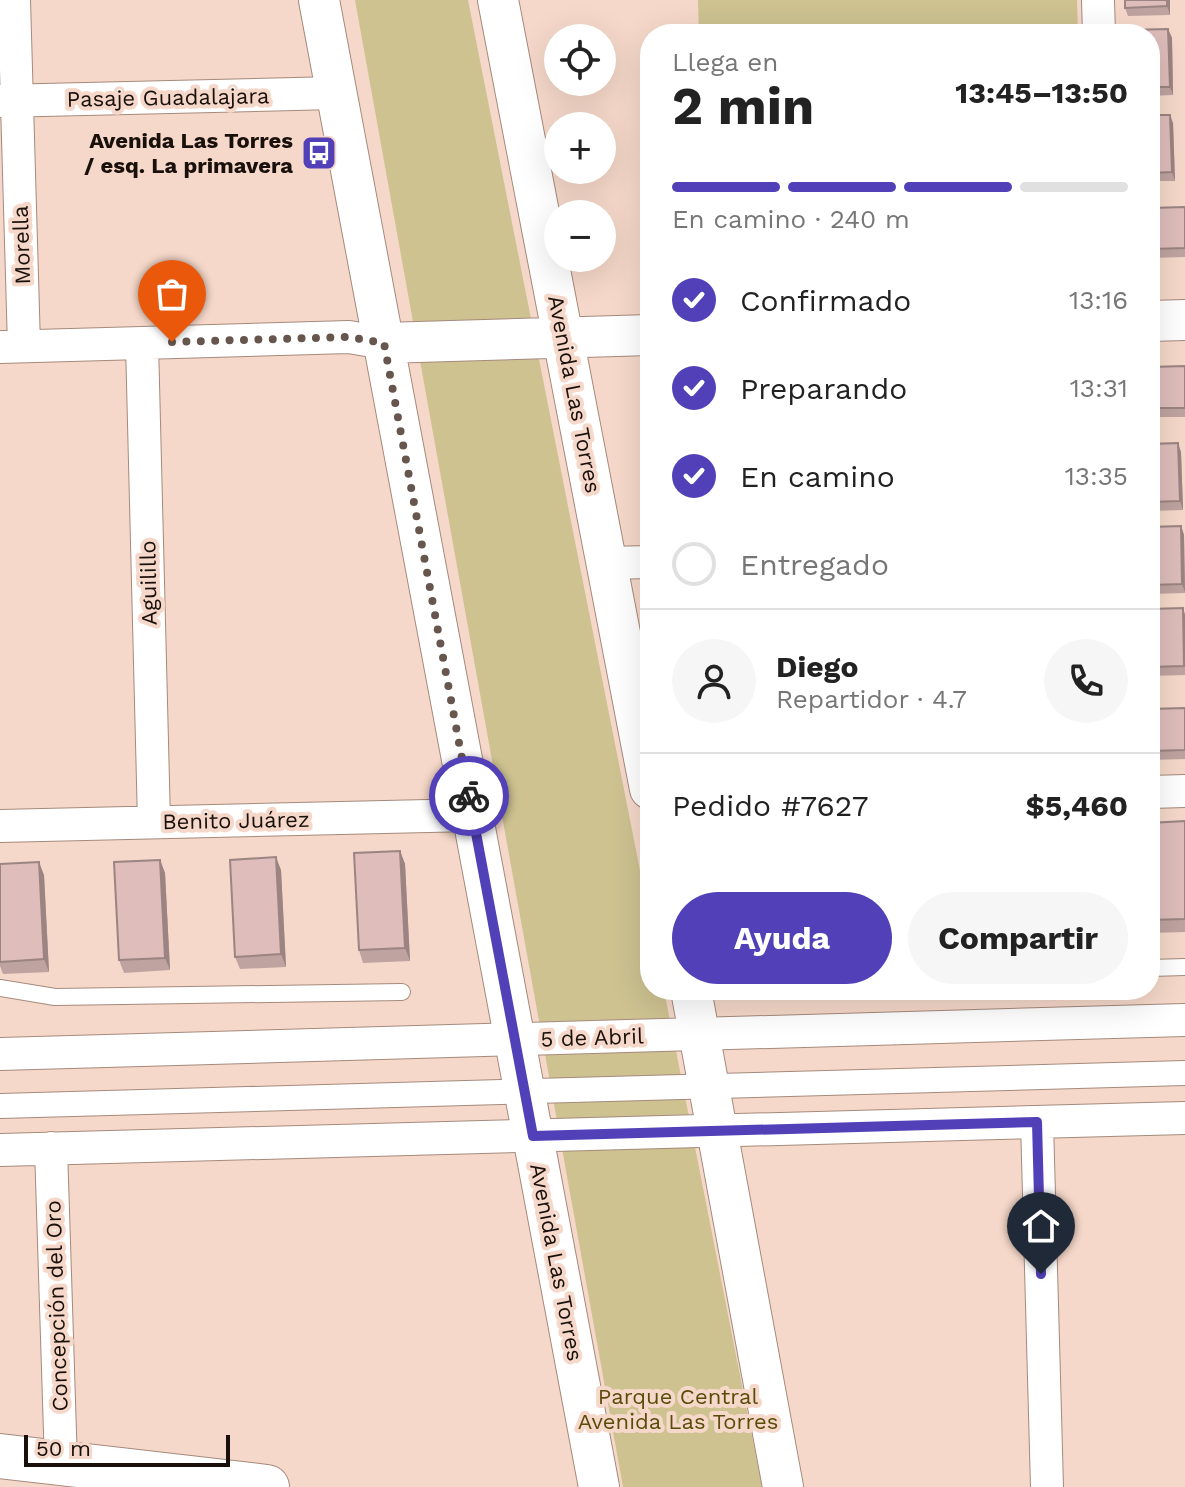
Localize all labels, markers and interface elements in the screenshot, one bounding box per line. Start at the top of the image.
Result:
map controls [544,24,616,272]
button: locate [544,24,616,96]
text: Llega en [672,47,778,77]
text: 13:45–13:50 [955,75,1128,110]
text: 2 min [672,76,814,137]
street label: Pasaje Guadalajara [66,83,270,112]
button: + [544,112,616,184]
place label: Avenida Las Torres / esq. La primavera [84,128,293,178]
bus stop icon: Avenida Las Torres / esq. La primavera [300,134,338,172]
button: − [544,200,616,272]
text: En camino · 240 m [672,204,910,234]
street label: Morella [8,205,35,285]
pin [138,260,206,342]
icon: bag [150,272,194,316]
icon: check [672,278,716,322]
text: Confirmado [740,283,911,318]
text: 13:16 [1069,285,1128,315]
street label: Avenida Las Torres [543,293,606,495]
icon: check [672,366,716,410]
text: Preparando [740,371,907,406]
text: 13:31 [1070,373,1128,403]
icon: check [672,454,716,498]
text: En camino [740,459,895,494]
text: 13:35 [1065,461,1128,491]
street label: Aguilillo [135,540,162,626]
text: Entregado [740,547,889,582]
button: person [672,639,756,723]
button: phone [1044,639,1128,723]
text: Diego [776,649,858,684]
text: Repartidor · 4.7 [776,684,967,714]
courier [429,756,509,836]
icon: bike [447,774,491,818]
text: Pedido #7627 [672,788,869,823]
text: $5,460 [1026,788,1128,823]
street label: Benito Juárez [162,807,310,834]
button: Ayuda [672,892,892,984]
button: Compartir [908,892,1128,984]
street label: 5 de Abril [540,1023,644,1052]
street label: Avenida Las Torres [525,1161,588,1363]
pin [1007,1192,1075,1274]
street label: Concepción del Oro [40,1200,73,1412]
icon: home [1019,1204,1063,1248]
park label: Parque Central Avenida Las Torres [578,1384,778,1434]
scale bar [24,1431,230,1467]
text: 50 m [36,1436,91,1461]

